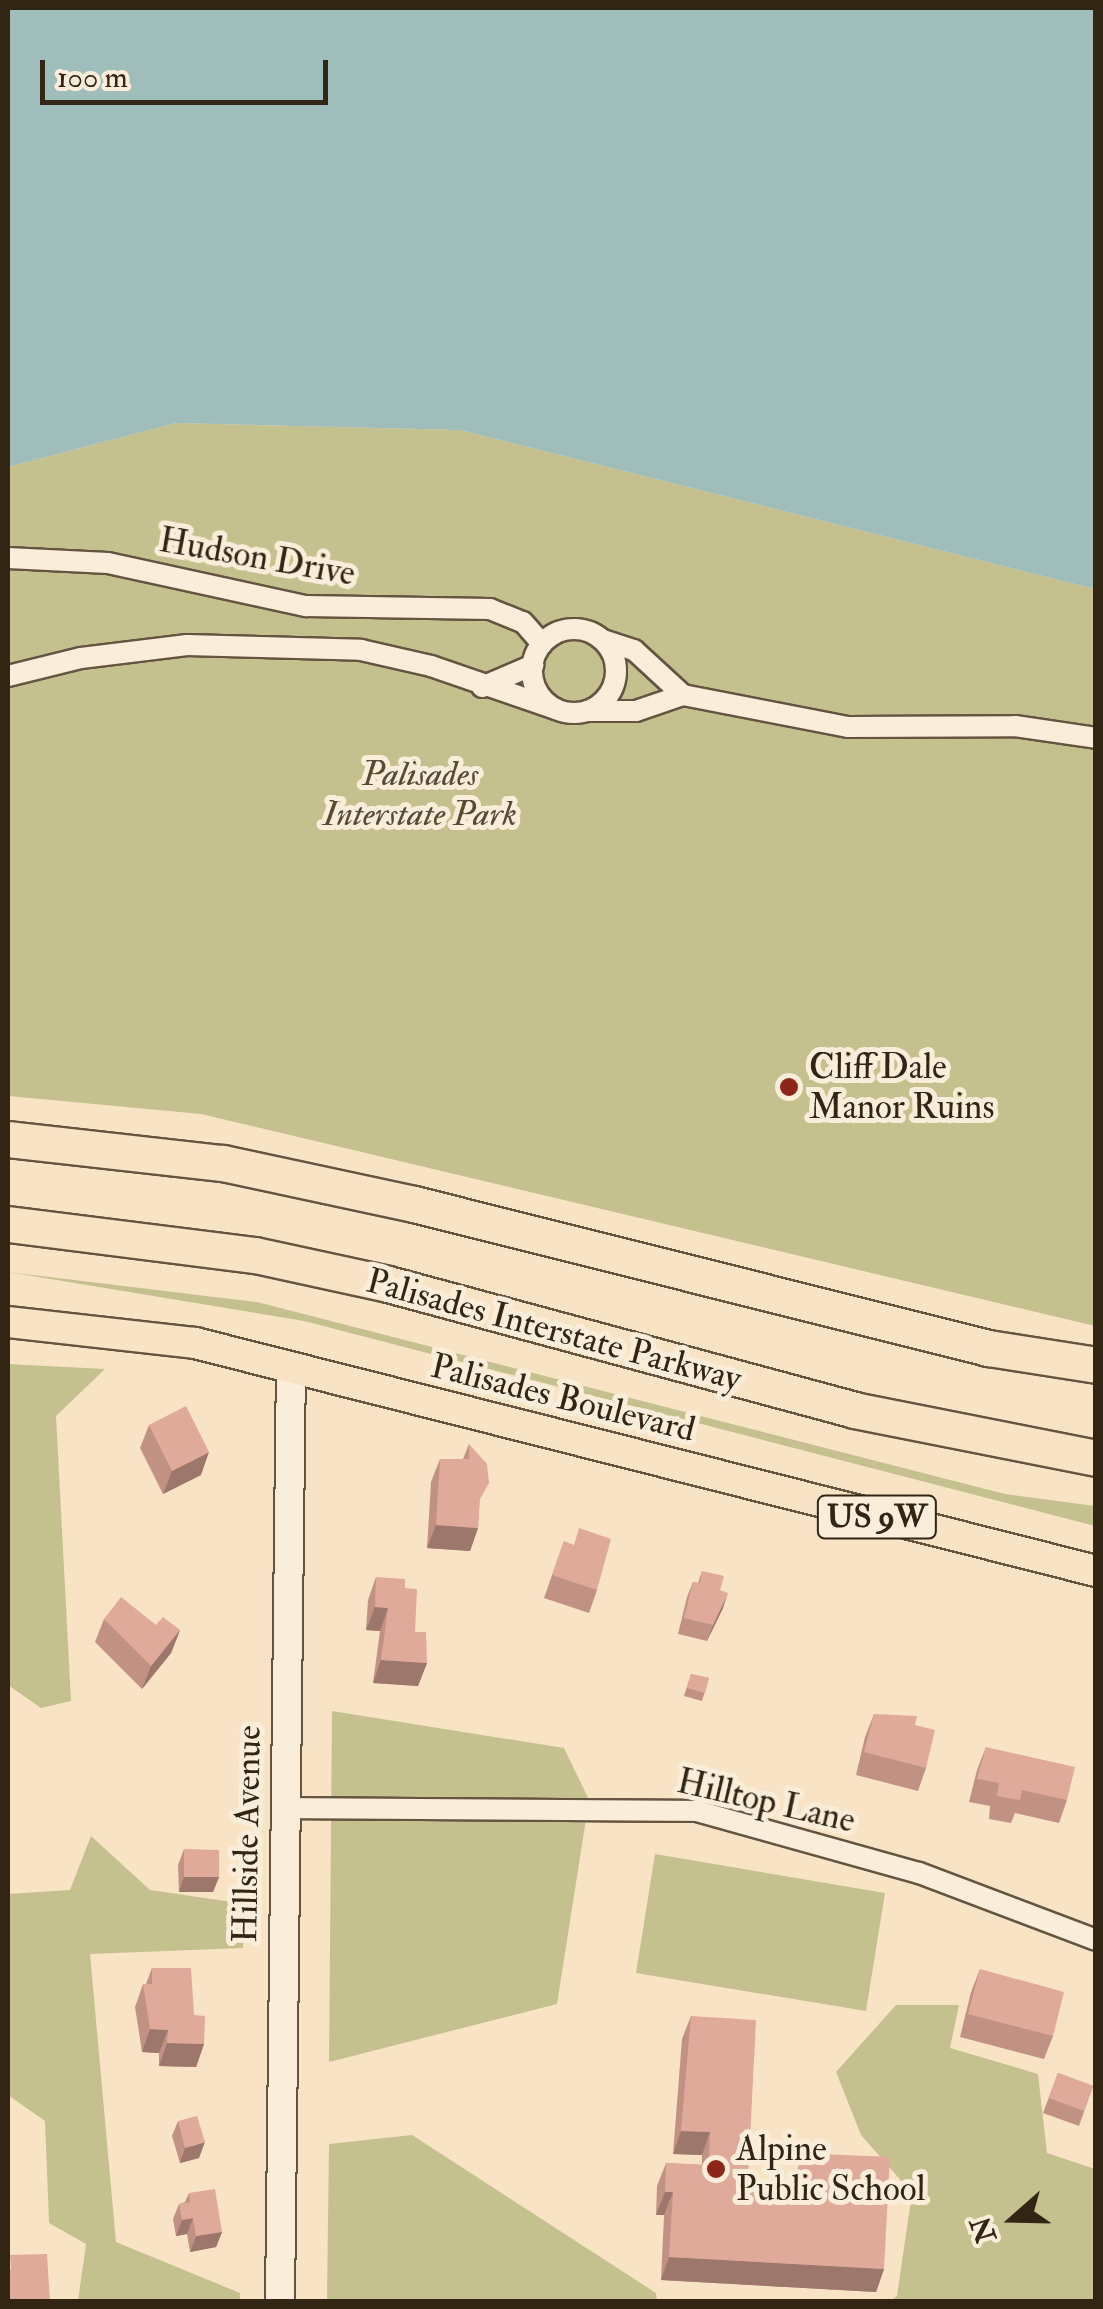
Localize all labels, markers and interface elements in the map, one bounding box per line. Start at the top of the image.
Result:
scale bar [45,40,332,102]
text: 100 m [57,59,128,96]
street label: Hudson Drive [156,519,358,595]
park label: Palisades Interstate Park [323,753,517,835]
place label: Cliff Dale Manor Ruins [809,1046,994,1128]
marker: Cliff Dale Manor Ruins [778,1076,800,1098]
street label: Palisades Interstate Parkway [362,1260,746,1400]
street label: Palisades Boulevard [427,1345,699,1451]
road number: US 9W [814,1490,940,1544]
street label: Hillside Avenue [224,1725,270,1943]
street label: Hilltop Lane [673,1760,859,1842]
place label: Alpine Public School [736,2128,925,2210]
marker: Alpine Public School [705,2158,727,2180]
north arrow [963,2169,1063,2269]
text: N [964,2212,1005,2247]

